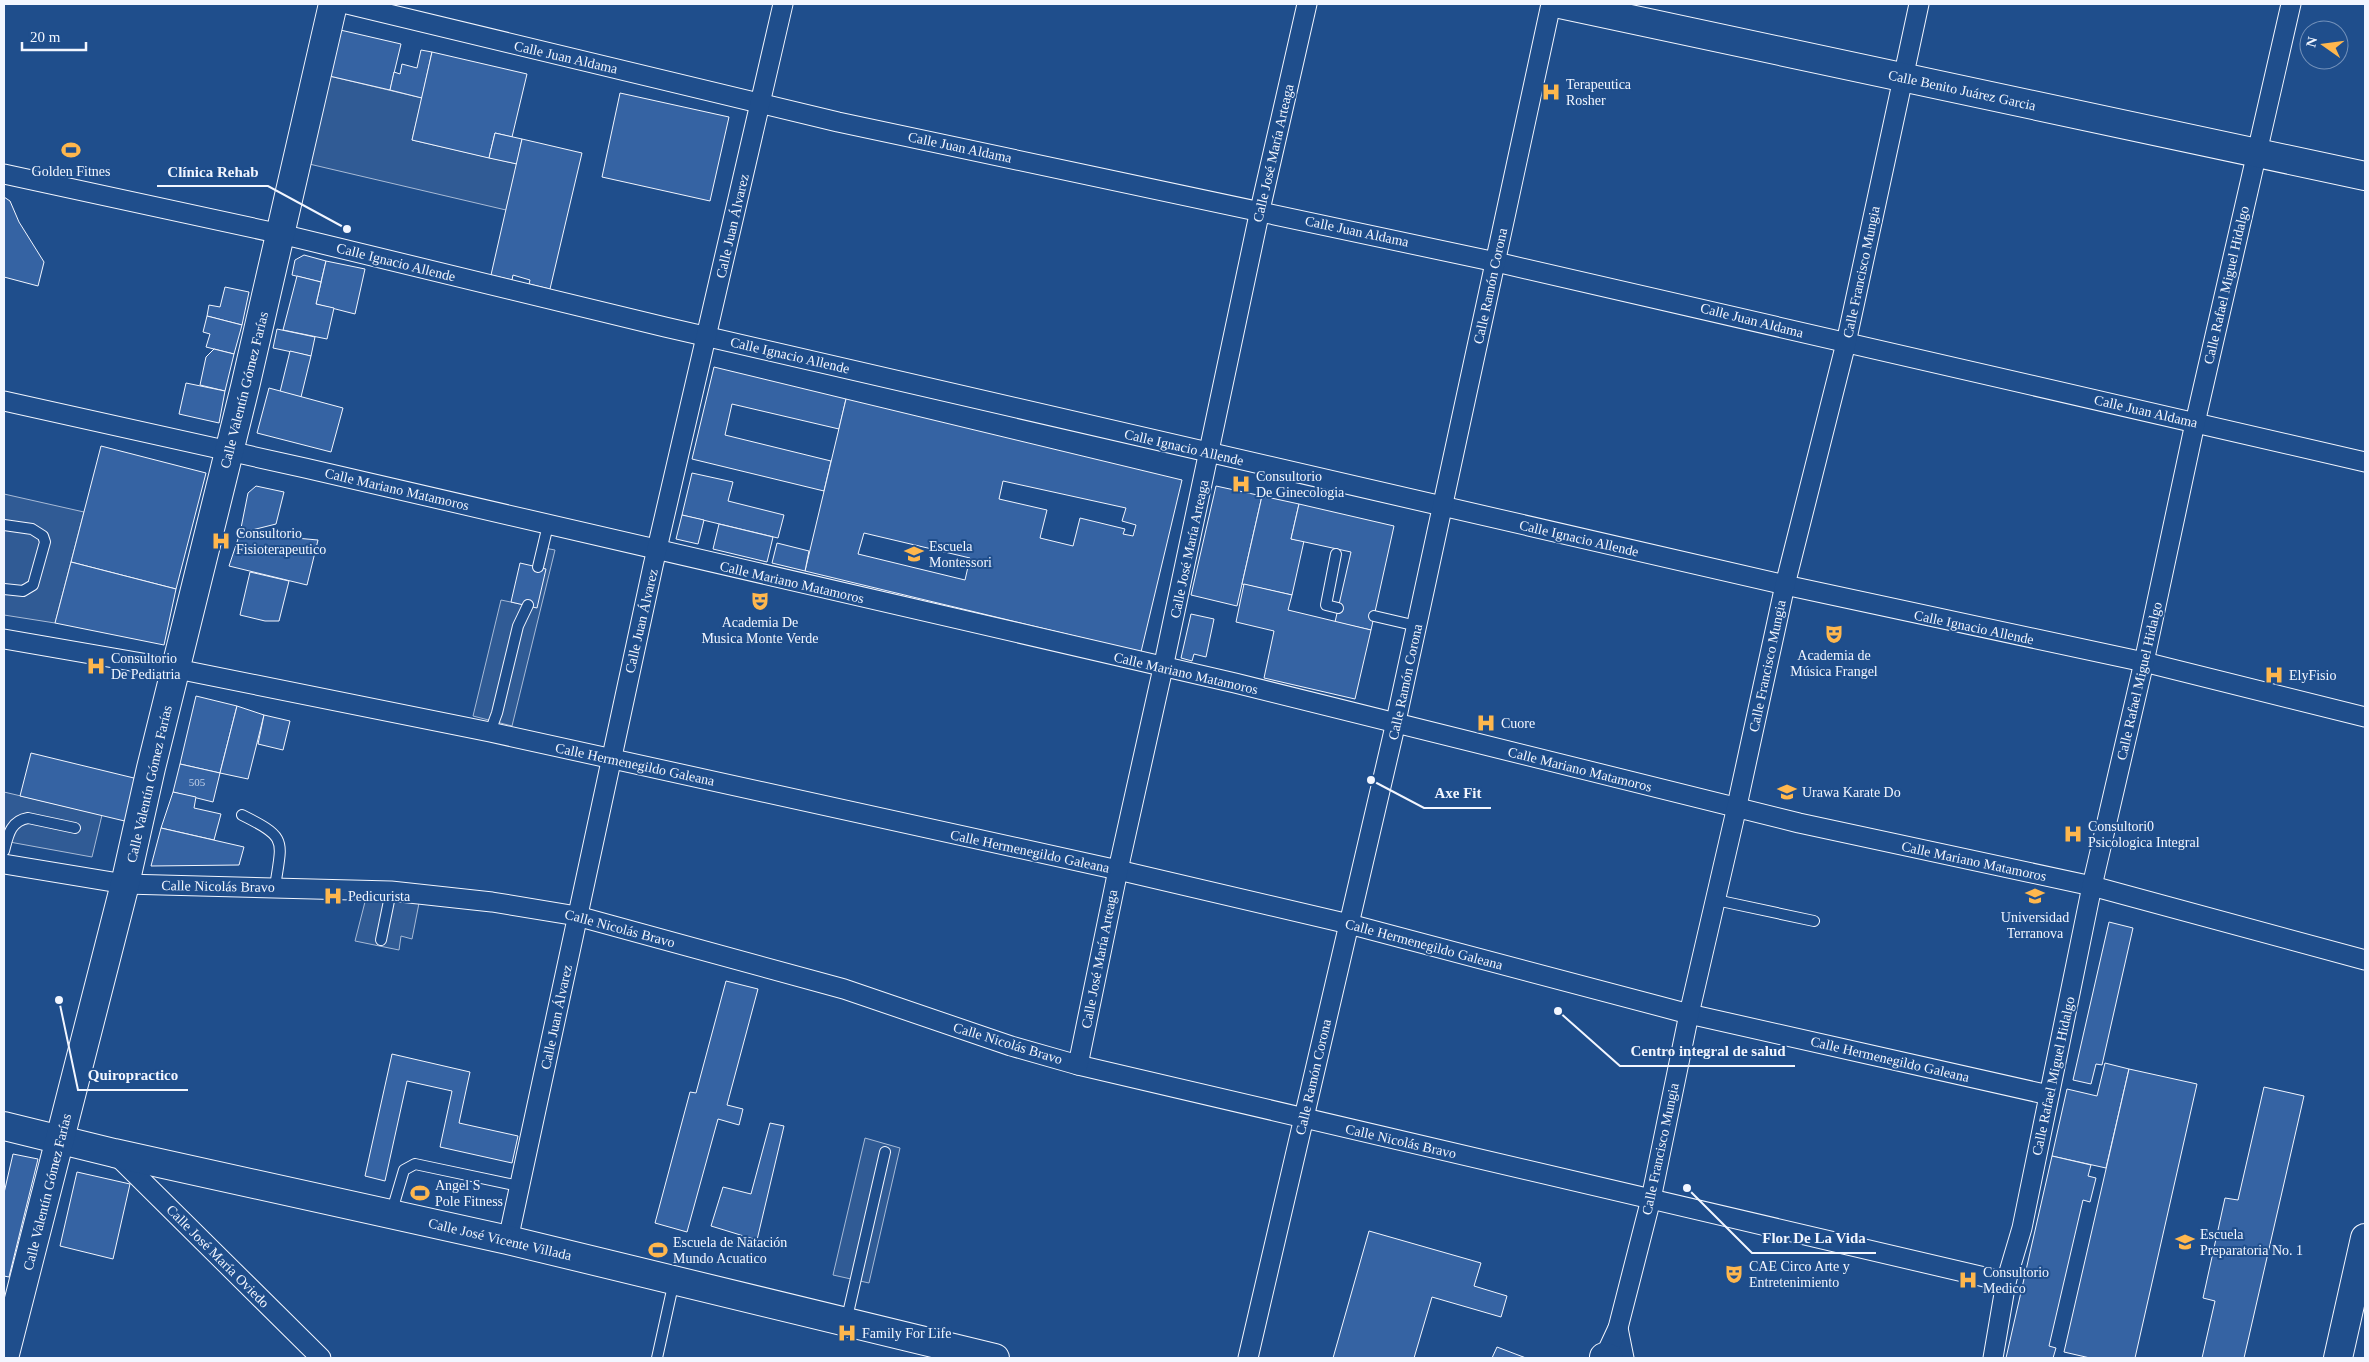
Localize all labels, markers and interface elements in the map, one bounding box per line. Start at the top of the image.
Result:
scale bar [22,20,86,52]
north arrow [2299,20,2349,70]
text: 20 m [30,29,61,45]
text: N [2303,35,2320,49]
street label: Calle Juan Aldama [513,38,620,77]
street label: Calle Benito Juárez Garcia [1887,68,2038,114]
place label: Terapeutica Rosher [1566,77,1632,108]
hospital icon: Terapeutica Rosher [1540,81,1562,103]
street label: Calle José María Arteaga [1250,82,1297,224]
street label: Calle Juan Aldama [907,129,1014,166]
sports icon: Golden Fitnes [60,139,82,161]
callout: Clínica Rehab [157,156,268,186]
place label: Golden Fitnes [32,164,110,179]
text: Clínica Rehab [167,164,259,180]
street label: Calle Juan Álvarez [712,172,752,280]
street label: Calle Francisco Mungia [1840,204,1883,339]
street label: Calle Rafael Miguel Hidalgo [2201,204,2252,366]
street label: Calle Juan Aldama [1304,213,1411,250]
street label: Calle Ramón Corona [1471,226,1510,345]
street label: Calle Ignacio Allende [335,240,457,285]
street label: Calle Juan Aldama [1699,300,1806,341]
street label: Calle Valentín Gómez Farías [218,310,271,470]
street label: Calle Ignacio Allende [729,334,851,377]
street label: Calle Juan Aldama [2093,392,2200,431]
street label: Calle Ignacio Allende [1123,426,1245,469]
street label: Calle Mariano Matamoros [323,466,471,513]
place label: Consultorio De Ginecologia [1256,469,1345,500]
hospital icon: Consultorio De Ginecologia [1230,473,1252,495]
street label: Calle José María Arteaga [1167,478,1212,620]
street label: Calle Ignacio Allende [1518,517,1640,560]
place label: Consultorio Fisioterapeutico [236,526,326,557]
hospital icon: Consultorio Fisioterapeutico [210,530,232,552]
place label: Escuela Montessori [929,539,992,570]
school or university icon: Escuela Montessori [903,543,925,565]
street label: Calle Mariano Matamoros [718,559,866,606]
street label: Calle Juan Álvarez [621,567,661,675]
theatre icon: Academia De Musica Monte Verde [749,590,771,612]
street label: Calle Francisco Mungia [1746,598,1789,733]
street label: Calle Rafael Miguel Hidalgo [2114,600,2165,762]
street label: Calle Ignacio Allende [1913,607,2035,648]
place label: Academia De Musica Monte Verde [701,615,819,646]
street label: Calle Ramón Corona [1386,622,1425,741]
theatre icon: Academia de Música Frangel [1823,623,1845,645]
place label: Academia de Música Frangel [1790,648,1878,679]
street label: Calle Mariano Matamoros [1112,650,1260,697]
place label: Consultorio De Pediatria [111,651,181,682]
hospital icon: Consultorio De Pediatria [85,655,107,677]
hospital icon: ElyFisio [2263,664,2285,686]
place label: ElyFisio [2289,668,2336,683]
street label: Calle Valentín Gómez Farías [124,704,175,864]
hospital icon: Cuore [1475,712,1497,734]
place label: Cuore [1501,716,1535,731]
street label: Calle Hermenegildo Galeana [554,740,717,789]
street label: Calle Mariano Matamoros [1506,744,1653,795]
house number: 505 [189,776,206,788]
callout: Axe Fit [1424,778,1491,808]
school or university icon: Urawa Karate Do [1776,781,1798,803]
text: Axe Fit [1434,785,1482,801]
place label: Urawa Karate Do [1802,785,1901,800]
place label: Consultori0 Psicologica Integral [2088,819,2200,850]
hospital icon: Consultori0 Psicologica Integral [2062,823,2084,845]
street label: Calle Hermenegildo Galeana [949,827,1112,876]
street label: Calle Mariano Matamoros [1900,839,2048,884]
street label: Calle Nicolás Bravo [161,878,275,895]
hospital icon: Pedicurista [322,885,344,907]
school or university icon: Universidad Terranova [2024,885,2046,907]
street label: Calle José María Arteaga [1079,888,1120,1030]
place label: Pedicurista [348,889,411,904]
street label: Calle Nicolás Bravo [563,907,677,950]
place label: Universidad Terranova [2001,910,2069,941]
street label: Calle Hermenegildo Galeana [1343,916,1505,973]
street label: Calle Juan Álvarez [537,963,575,1071]
street label: Calle Rafael Miguel Hidalgo [2029,995,2078,1157]
street label: Calle Ramón Corona [1293,1017,1334,1136]
street label: Calle Nicolás Bravo [951,1020,1064,1067]
street label: Calle Hermenegildo Galeana [1809,1034,1971,1085]
callout: Centro integral de salud [1620,1036,1795,1066]
text: Centro integral de salud [1630,1043,1786,1059]
callout: Quiropractico [78,1060,188,1090]
text: Quiropractico [88,1067,178,1083]
street label: Calle Francisco Mungia [1639,1081,1682,1216]
street label: Calle Valentín Gómez Farías [21,1112,74,1272]
street label: Calle Nicolás Bravo [1344,1121,1458,1162]
place label: Angel S Pole Fitness [435,1178,503,1209]
sports icon: Angel S Pole Fitness [409,1182,431,1204]
street label: Calle José María Oviedo [163,1202,272,1311]
street label: Calle José Vicente Villada [427,1216,574,1263]
callout: Flor De La Vida [1752,1223,1876,1253]
place label: Escuela Preparatoria No. 1 [2200,1227,2303,1258]
text: Flor De La Vida [1762,1230,1866,1246]
school or university icon: Escuela Preparatoria No. 1 [2174,1231,2196,1253]
place label: Escuela de Natación Mundo Acuatico [673,1235,787,1266]
sports icon: Escuela de Natación Mundo Acuatico [647,1239,669,1261]
place label: CAE Circo Arte y Entretenimiento [1749,1259,1850,1290]
theatre icon: CAE Circo Arte y Entretenimiento [1723,1263,1745,1285]
place label: Consultorio Medico [1983,1265,2049,1296]
hospital icon: Consultorio Medico [1957,1269,1979,1291]
hospital icon: Family For Life [836,1322,858,1344]
place label: Family For Life [862,1326,951,1341]

